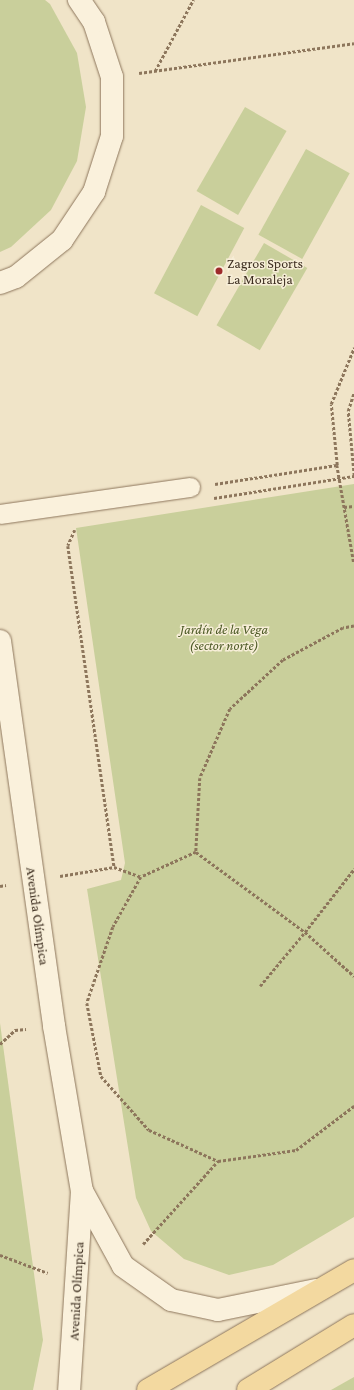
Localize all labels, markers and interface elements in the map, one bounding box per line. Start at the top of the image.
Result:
place label: Zagros Sports La Moraleja [227,255,303,288]
marker: Zagros Sports La Moraleja [214,266,224,276]
park label: Jardín de la Vega (sector norte) [180,621,268,654]
street label: Avenida Olímpica [23,866,53,966]
street label: Avenida Olímpica [65,1241,87,1341]

